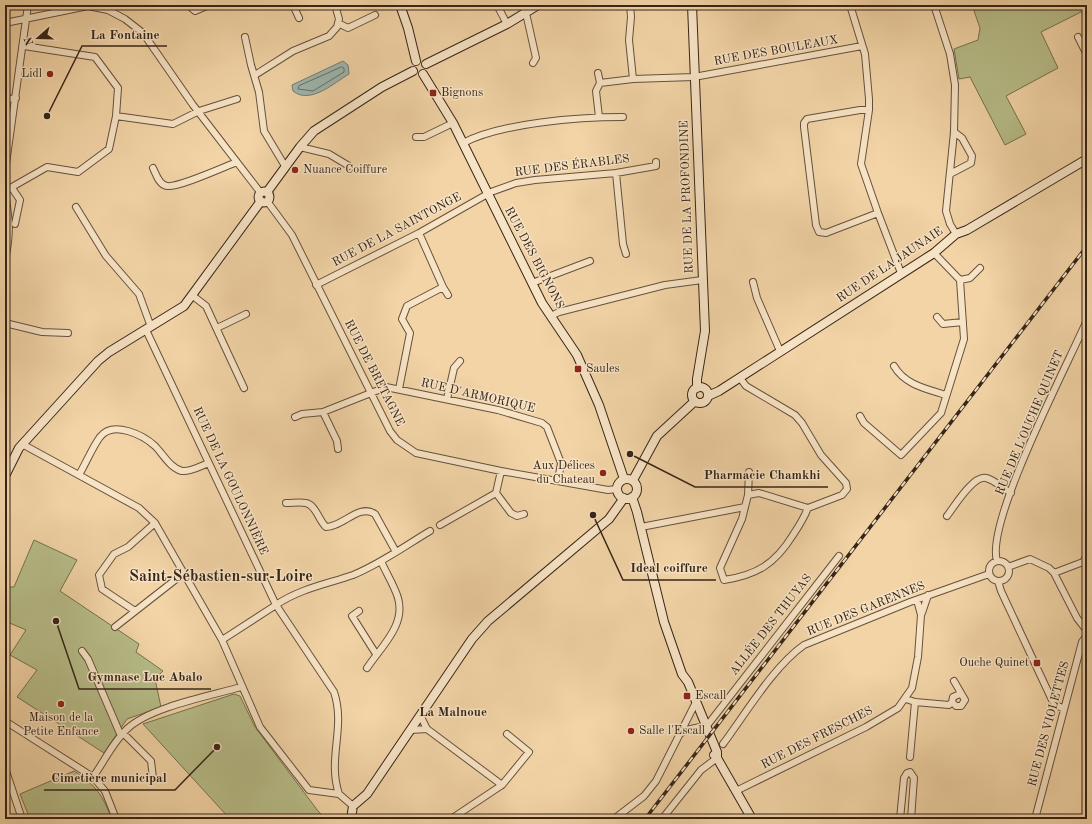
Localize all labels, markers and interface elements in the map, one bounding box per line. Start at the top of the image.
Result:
north arrow [18,18,58,58]
callout: La Fontaine [82,21,167,46]
text: La Fontaine [90,29,160,42]
street label: RUE DES BOULEAUX [713,34,839,68]
text: N [23,35,37,47]
place label: Lidl [21,68,42,80]
marker: Lidl [45,69,55,79]
place label: Bignons [441,87,483,99]
marker: Bignons [428,88,438,98]
street label: RUE DE LA PROFONDINE [678,120,696,274]
street label: RUE DES ÉRABLES [513,150,630,179]
place label: Nuance Coiffure [303,164,388,176]
marker: Nuance Coiffure [290,165,300,175]
street label: RUE DE LA SAINTONGE [331,191,463,269]
street label: RUE DES BIGNONS [502,205,566,311]
street label: RUE DE LA JAUNAIE [835,225,945,305]
street label: RUE DE BRETAGNE [342,318,406,428]
street label: RUE DE L'OUCHE QUINET [994,349,1066,497]
place label: Saules [586,363,620,375]
marker: Saules [573,364,583,374]
street label: RUE D'ARMORIQUE [420,377,536,415]
street label: RUE DE LA GOULONNIÈRE [190,404,272,557]
place label: Aux Délices du Chateau [533,460,596,486]
callout: Pharmacie Chamkhi [695,462,828,487]
marker: Aux Délices du Chateau [598,468,608,478]
text: Pharmacie Chamkhi [704,469,820,482]
callout: Ideal coiffure [623,555,716,580]
text: Ideal coiffure [630,562,708,575]
district label: Saint-Sébastien-sur-Loire [129,569,313,585]
street label: ALLÉE DES THUYAS [725,570,814,678]
street label: RUE DES GARENNES [805,580,927,638]
place label: Ouche Quinet [959,657,1029,669]
marker: Ouche Quinet [1032,658,1042,668]
street label: RUE DES VIOLETTES [1026,660,1072,788]
callout: Gymnase Luc Abalo [79,664,211,689]
text: Gymnase Luc Abalo [87,671,203,684]
place label: Escall [695,690,726,702]
marker: Escall [682,691,692,701]
marker: Maison de la Petite Enfance [56,699,66,709]
street label: RUE DES FRESCHES [759,705,875,771]
district label: La Malnoue [419,706,487,719]
place label: Maison de la Petite Enfance [23,712,99,738]
place label: Salle l'Escall [639,725,705,737]
marker: Salle l'Escall [626,726,636,736]
callout: Cimetière municipal [44,765,175,790]
text: Cimetière municipal [51,772,167,785]

